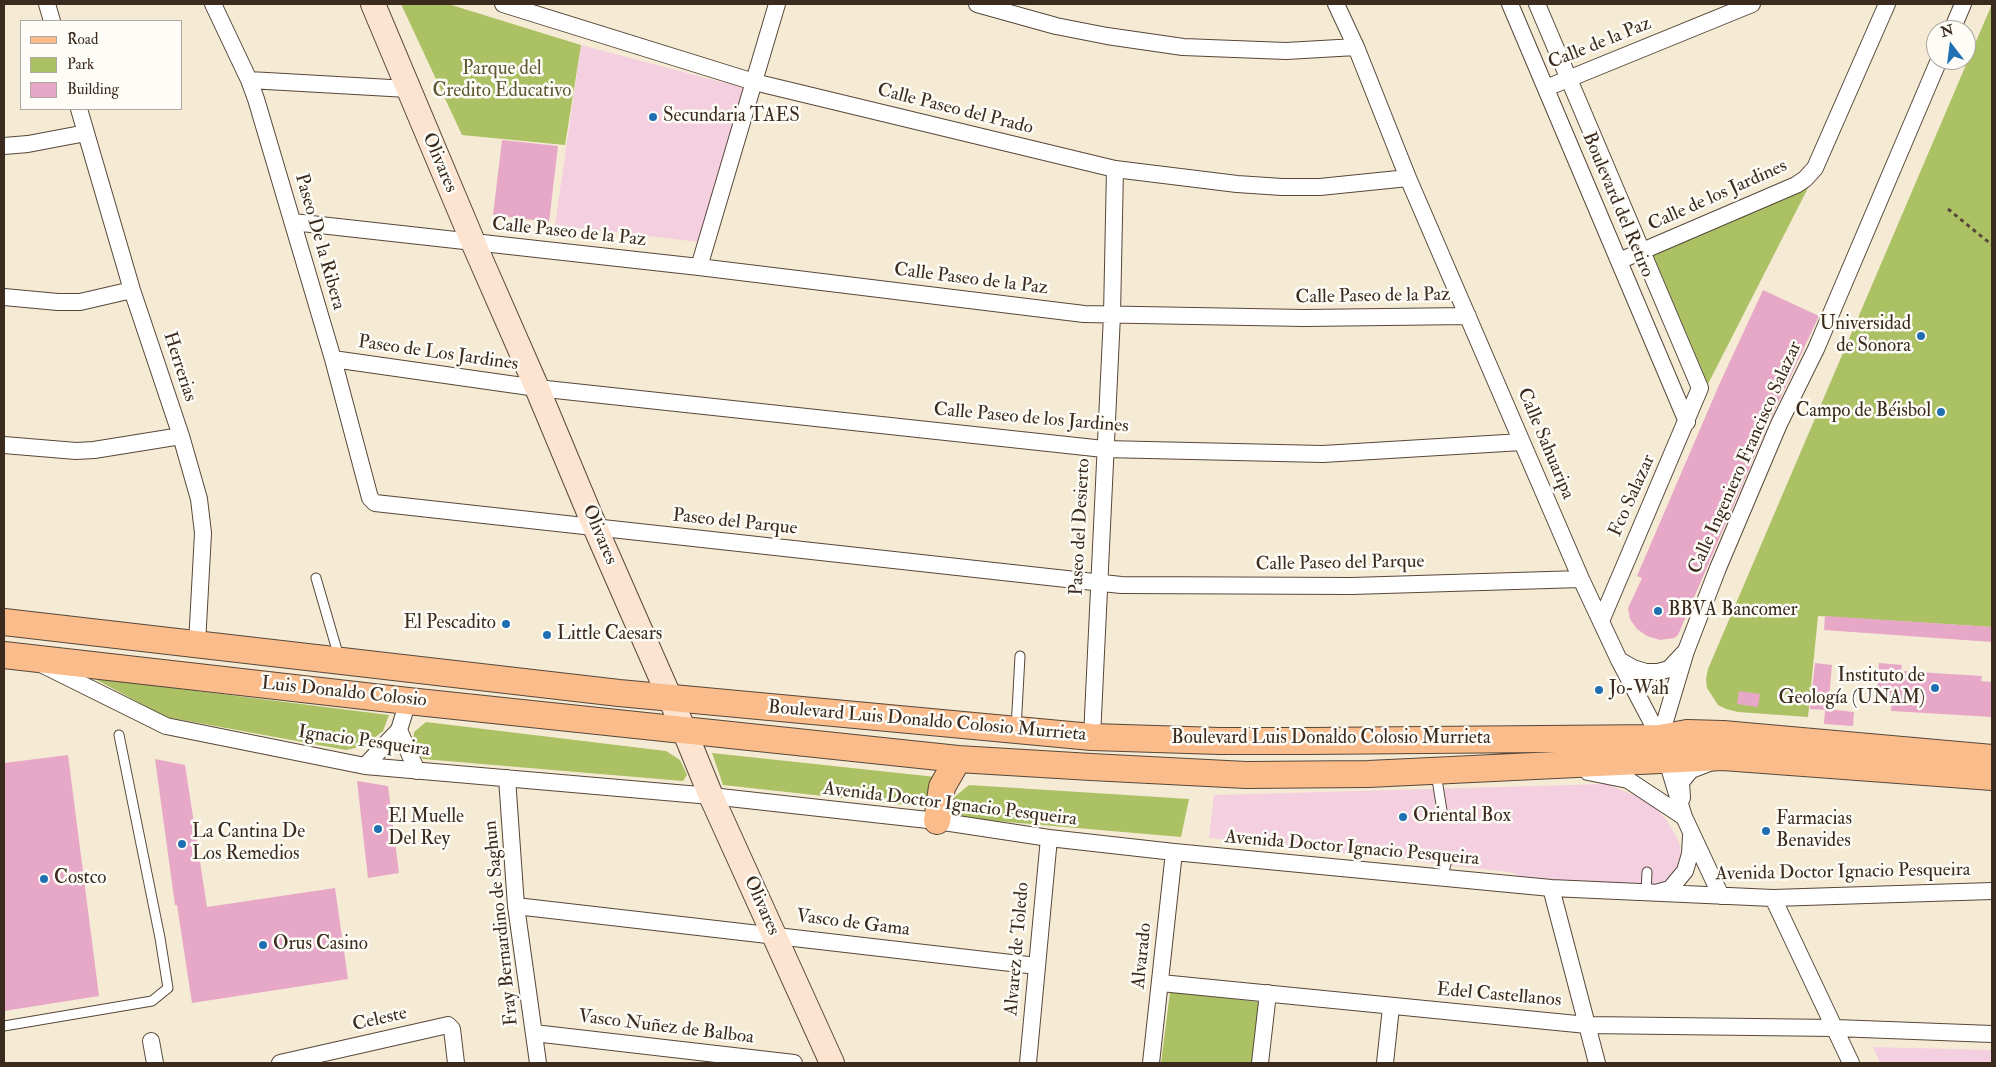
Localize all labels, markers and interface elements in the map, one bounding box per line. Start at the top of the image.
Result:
street label: Calle de la Paz [1545,13,1655,75]
legend [20,20,182,110]
north arrow [1926,20,1976,70]
text: N [1939,21,1955,41]
text: Road [67,30,98,49]
text: Park [67,55,94,74]
park label: Parque del Credito Educativo [433,59,571,103]
text: Building [67,80,119,99]
street label: Calle Paseo del Prado [875,80,1035,140]
place label: Secundaria TAES [663,106,800,128]
marker: Secundaria TAES [647,111,659,123]
street label: Boulevard del Retiro [1576,129,1658,281]
street label: Olivares [416,130,462,196]
street label: Calle de los Jardines [1645,155,1791,237]
street label: Paseo De la Ribera [289,171,349,313]
street label: Calle Paseo de la Paz [491,214,647,252]
street label: Calle Paseo de la Paz [893,259,1049,301]
street label: Calle Paseo de la Paz [1295,284,1451,310]
place label: Universidad de Sonora [1820,314,1911,358]
street label: Herrerias [157,329,201,405]
marker: Universidad de Sonora [1915,330,1927,342]
street label: Paseo de Los Jardines [356,331,520,377]
street label: Calle Ingeniero Francisco Salazar [1684,338,1808,578]
street label: Calle Sahuaripa [1511,385,1579,503]
street label: Calle Paseo de los Jardines [932,399,1130,439]
place label: Campo de Béisbol [1795,401,1931,423]
marker: Campo de Béisbol [1935,406,1947,418]
street label: Fco Salazar [1605,451,1661,541]
street label: Paseo del Desierto [1066,458,1096,596]
street label: Olivares [576,502,622,568]
street label: Paseo del Parque [671,505,799,541]
street label: Calle Paseo del Parque [1255,551,1425,577]
place label: BBVA Bancomer [1668,600,1797,622]
marker: BBVA Bancomer [1652,605,1664,617]
place label: El Pescadito [403,613,496,635]
marker: El Pescadito [500,618,512,630]
place label: Little Caesars [557,624,662,646]
marker: Little Caesars [541,629,553,641]
place label: Instituto de Geología (UNAM) [1779,666,1925,710]
street label: Luis Donaldo Colosio [260,673,428,713]
place label: Jo-Wah [1609,679,1669,701]
marker: Instituto de Geología (UNAM) [1929,682,1941,694]
marker: Jo-Wah [1593,684,1605,696]
street label: Boulevard Luis Donaldo Colosio Murrieta [767,697,1087,747]
street label: Ignacio Pesqueira [297,721,431,763]
street label: Boulevard Luis Donaldo Colosio Murrieta [1171,728,1491,750]
street label: Avenida Doctor Ignacio Pesqueira [822,778,1078,832]
place label: Oriental Box [1413,806,1511,828]
place label: El Muelle Del Rey [388,807,464,851]
place label: Farmacias Benavides [1776,809,1852,853]
marker: Oriental Box [1397,811,1409,823]
street label: Fray Bernardino de Saghun [480,819,524,1027]
place label: La Cantina De Los Remedios [192,822,305,866]
marker: El Muelle Del Rey [372,823,384,835]
marker: Farmacias Benavides [1760,825,1772,837]
street label: Avenida Doctor Ignacio Pesqueira [1224,827,1480,871]
marker: La Cantina De Los Remedios [176,838,188,850]
street label: Avenida Doctor Ignacio Pesqueira [1715,859,1971,887]
place label: Costco [54,868,106,890]
marker: Costco [38,873,50,885]
street label: Olivares [738,873,784,939]
street label: Alvarez de Toledo [1001,881,1035,1017]
street label: Vasco de Gama [795,906,911,942]
street label: Alvarado [1128,922,1158,990]
place label: Orus Casino [273,934,368,956]
marker: Orus Casino [257,939,269,951]
street label: Edel Castellanos [1436,979,1562,1013]
street label: Celeste [351,1003,409,1037]
street label: Vasco Nuñez de Balboa [577,1006,755,1050]

